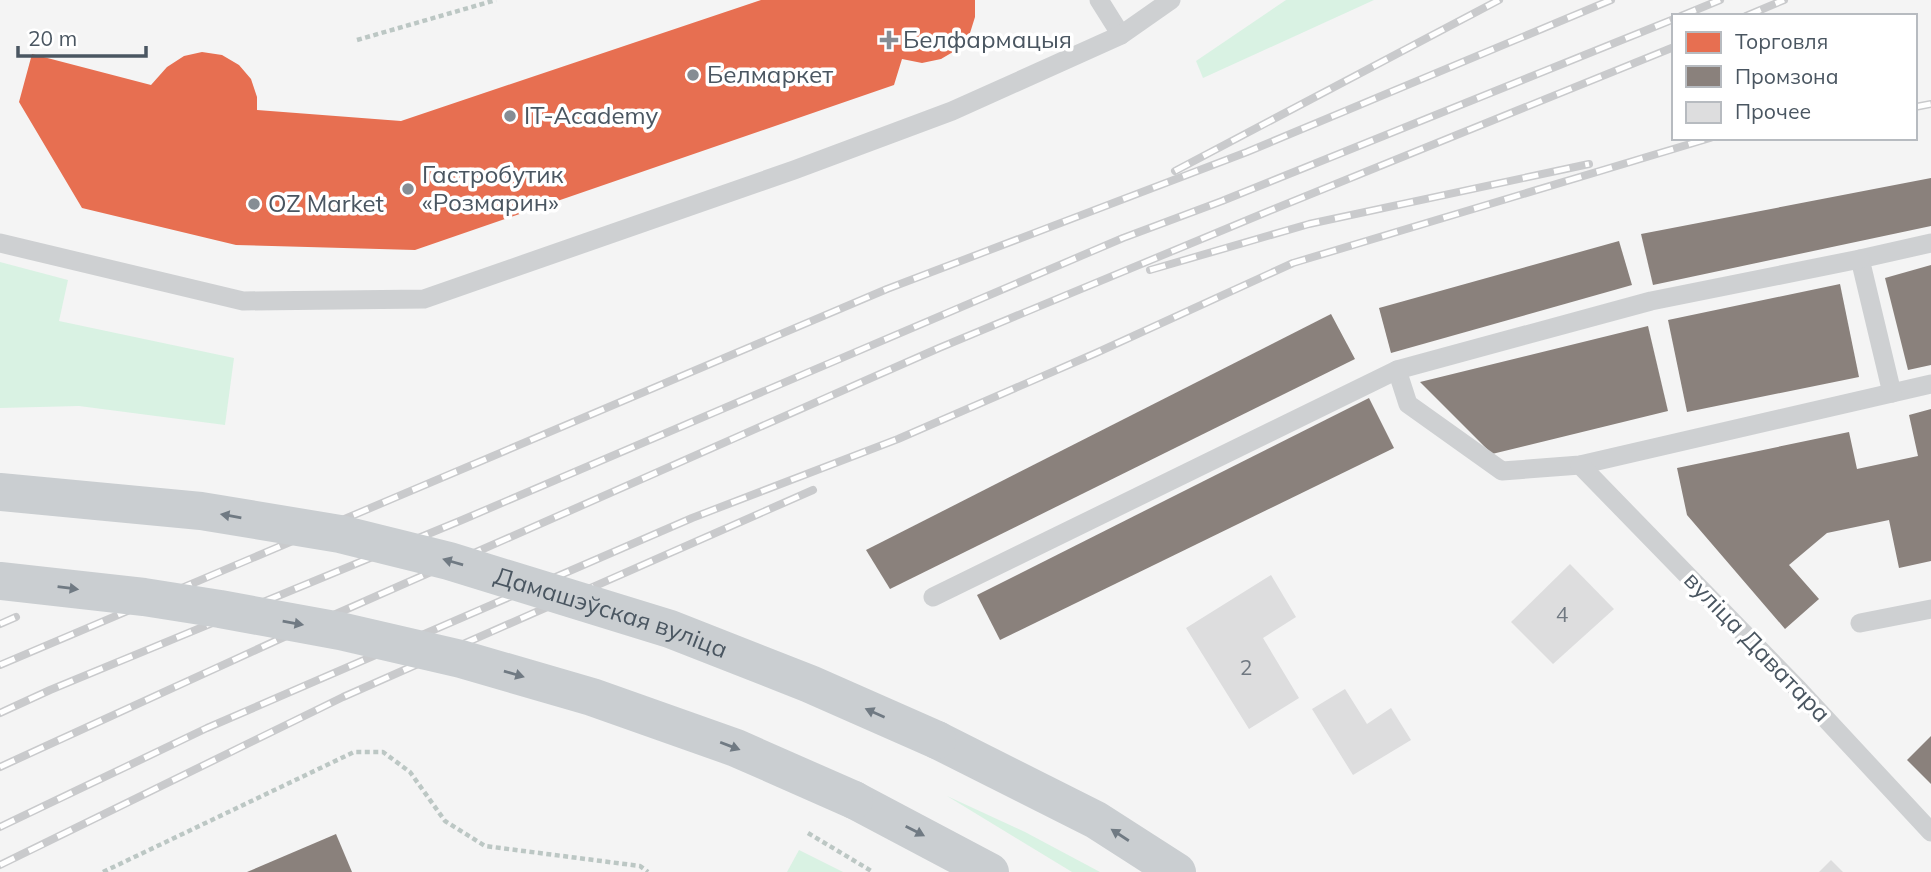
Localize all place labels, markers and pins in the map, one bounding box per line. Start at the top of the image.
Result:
place label: Белфармацыя [903,24,1072,54]
marker: Белфармацыя [881,32,897,48]
place label: Белмаркет [707,59,833,89]
marker: Белмаркет [685,67,701,83]
place label: IT-Academy [524,100,659,130]
marker: IT-Academy [502,108,518,124]
place label: Гастробутик «Розмарин» [422,159,563,217]
marker: Гастробутик «Розмарин» [400,181,416,197]
place label: OZ Market [268,188,384,218]
marker: OZ Market [246,196,262,212]

